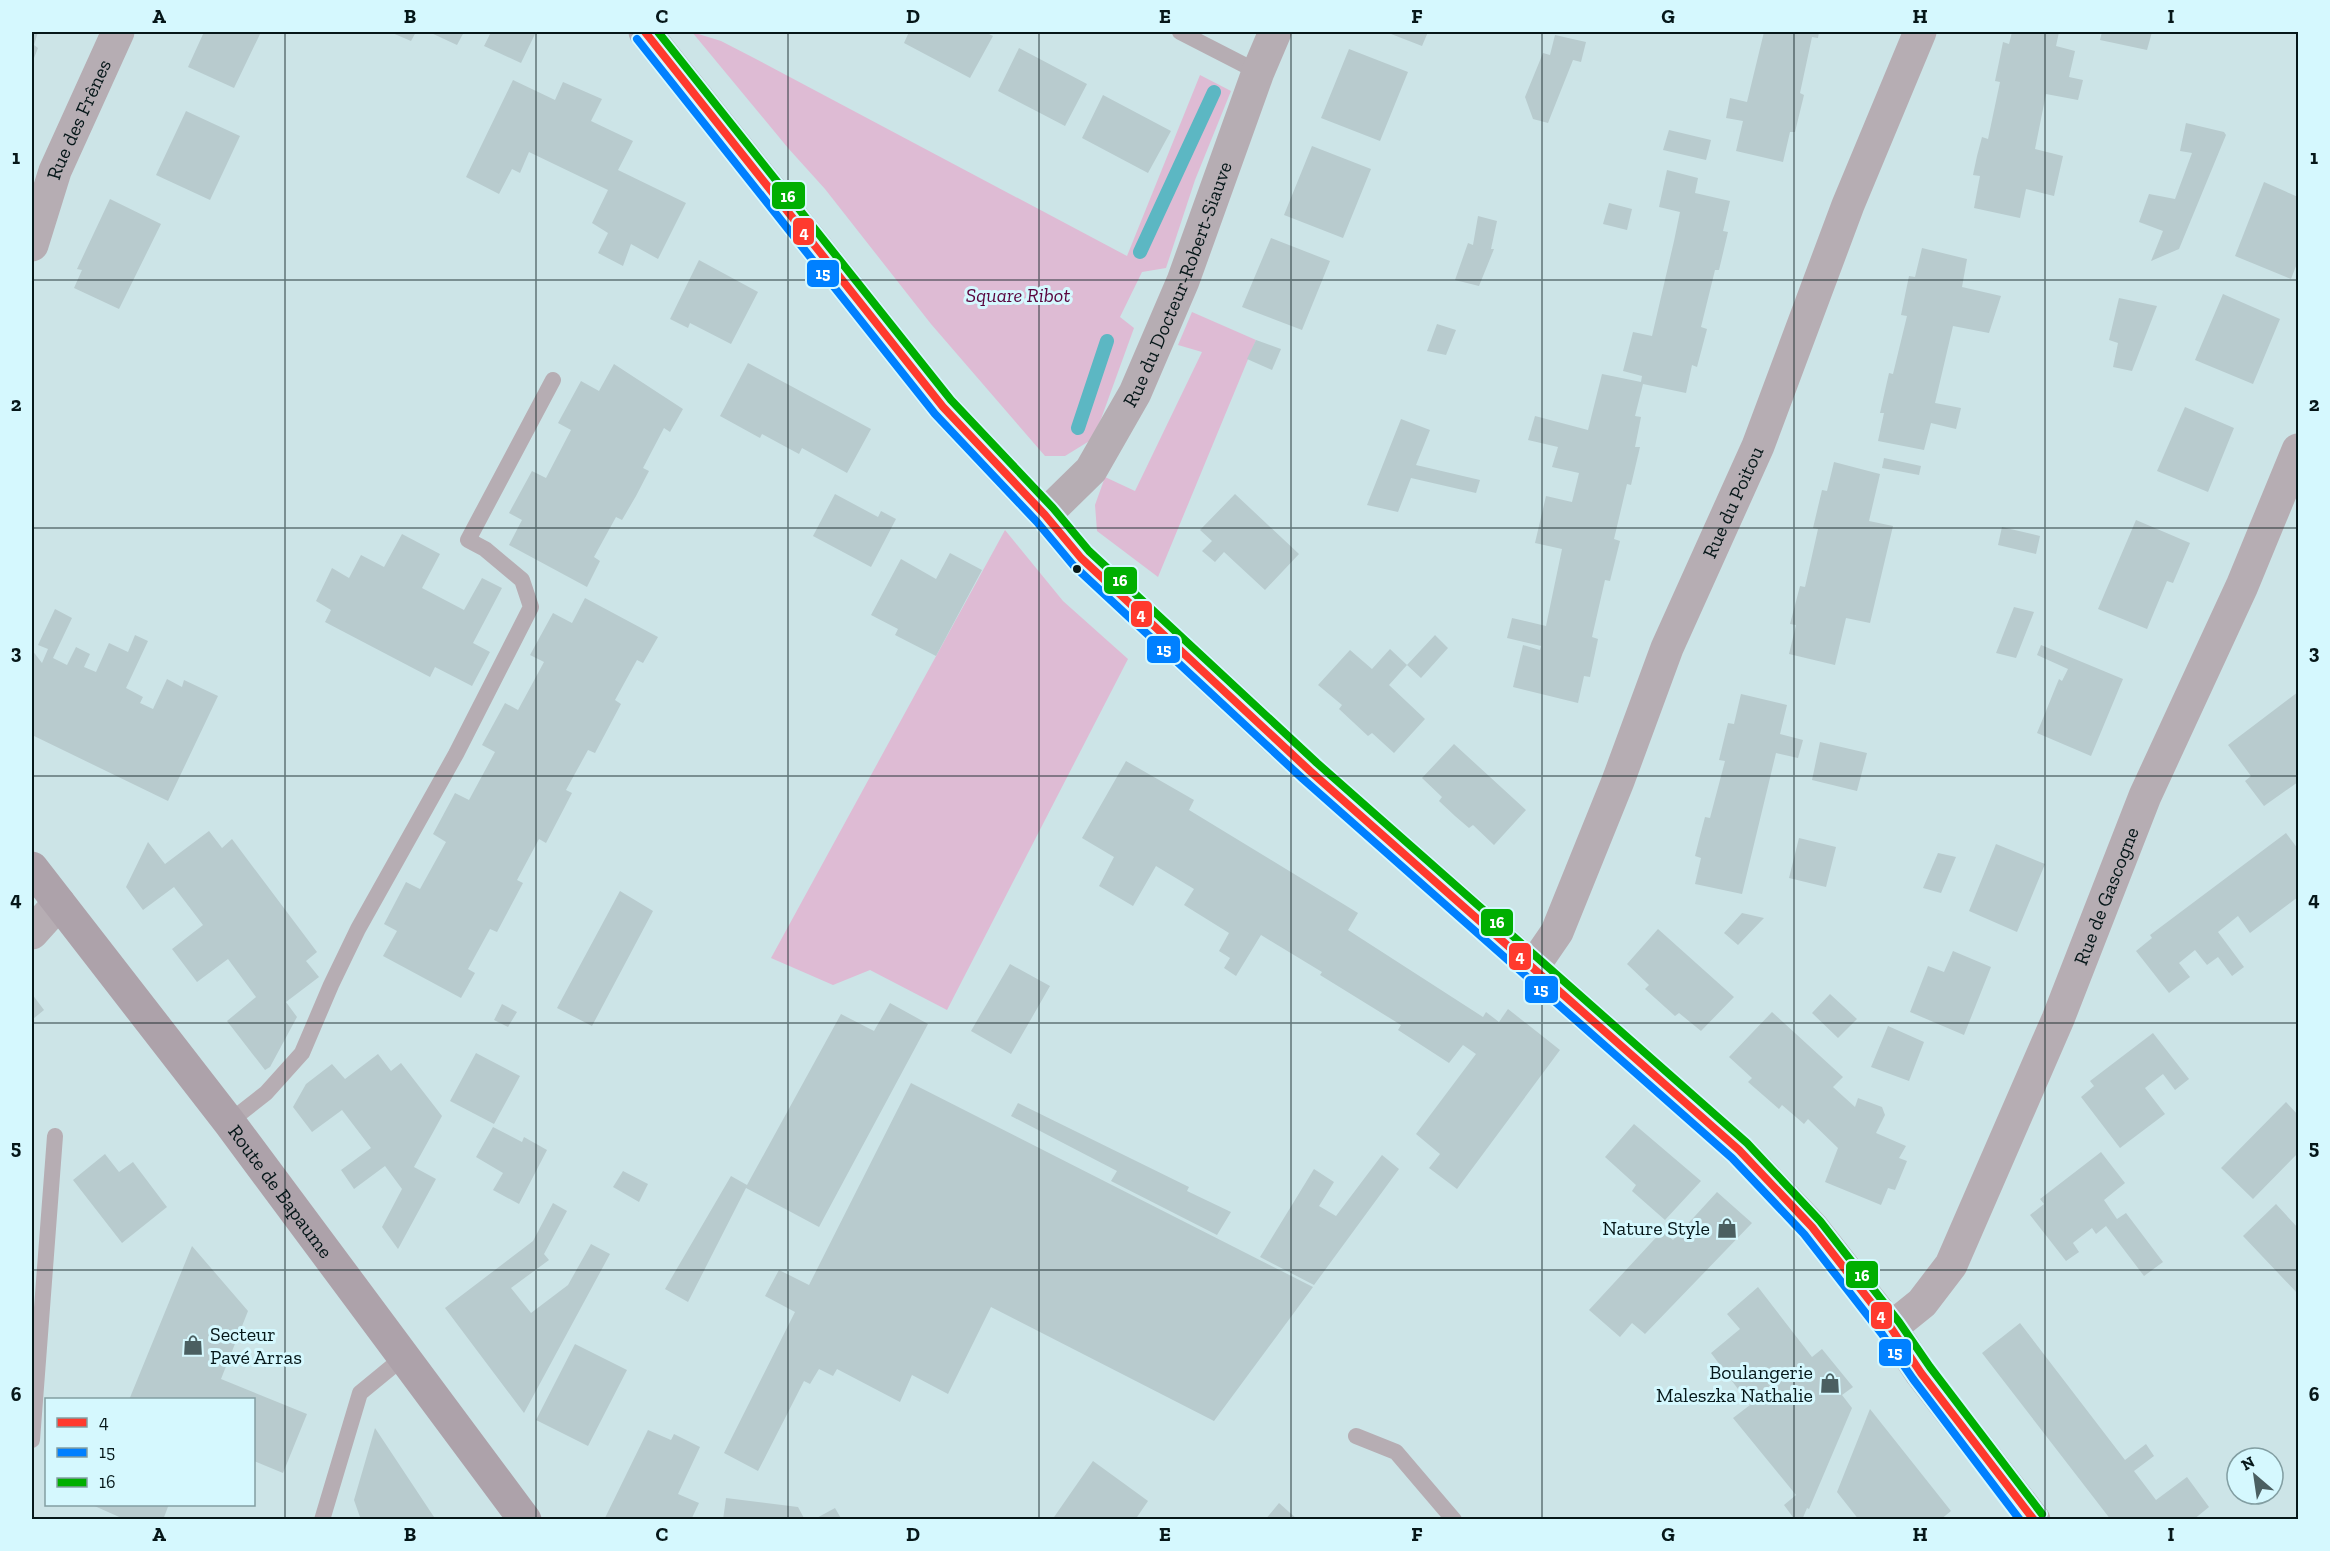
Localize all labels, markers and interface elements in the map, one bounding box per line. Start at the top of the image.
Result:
text: A [152,4,166,28]
text: B [404,4,416,28]
text: C [656,4,669,28]
text: D [906,4,920,28]
text: E [1159,4,1171,28]
text: F [1411,4,1423,28]
text: G [1661,4,1675,28]
text: H [1912,4,1928,28]
text: I [2167,4,2175,28]
street label: Rue des Frênes [41,55,116,183]
text: 1 [12,145,20,169]
text: 1 [2310,145,2318,169]
street label: Rue du Docteur-Robert-Siauve [1118,158,1237,411]
line badge: 16 [771,181,806,210]
text: 16 [780,187,796,206]
line badge: 4 [792,217,815,246]
text: 4 [799,223,809,242]
line badge: 15 [806,259,840,288]
text: 15 [816,264,830,283]
park label: Square Ribot [966,283,1070,307]
text: 2 [11,392,22,416]
text: 2 [2309,392,2320,416]
street label: Rue du Poitou [1697,442,1768,562]
unlabelled marker [1071,563,1083,575]
line badge: 16 [1103,566,1138,595]
text: 16 [1112,571,1128,590]
line badge: 4 [1130,600,1153,628]
text: 4 [1136,605,1146,624]
line badge: 15 [1146,635,1181,664]
text: 3 [11,640,22,664]
text: 15 [1157,640,1171,659]
text: 3 [2309,640,2320,664]
street label: Rue de Gascogne [2068,824,2144,968]
text: 4 [10,887,22,911]
text: 4 [2308,887,2320,911]
line badge: 16 [1480,908,1514,937]
text: 16 [1489,913,1505,932]
line badge: 4 [1508,942,1532,971]
text: 4 [1515,947,1525,966]
line badge: 15 [1524,975,1559,1004]
text: 15 [1534,980,1548,999]
street label: Route de Bapaume [223,1120,338,1263]
text: 5 [11,1135,21,1159]
text: 5 [2309,1135,2319,1159]
place label: Nature Style [1602,1216,1710,1240]
shop icon: Nature Style [1715,1216,1739,1240]
line badge: 16 [1845,1260,1879,1289]
text: 16 [1854,1266,1870,1285]
line badge: 4 [1870,1301,1893,1330]
text: 4 [1876,1306,1886,1325]
place label: Secteur Pavé Arras [210,1322,302,1369]
shop icon: Secteur Pavé Arras [181,1333,205,1357]
line badge: 15 [1878,1338,1912,1367]
text: 15 [1888,1343,1902,1362]
place label: Boulangerie Maleszka Nathalie [1656,1360,1813,1407]
shop icon: Boulangerie Maleszka Nathalie [1818,1371,1842,1395]
text: 6 [11,1382,22,1406]
text: 6 [2309,1382,2320,1406]
legend [45,1398,255,1506]
text: 4 [99,1411,109,1433]
text: 15 [99,1441,115,1463]
north arrow [2225,1446,2285,1506]
text: N [2238,1452,2258,1475]
text: 16 [99,1471,116,1493]
text: A [152,1522,166,1546]
text: B [404,1522,416,1546]
text: C [656,1522,669,1546]
text: D [906,1522,920,1546]
text: E [1159,1522,1171,1546]
text: F [1411,1522,1423,1546]
text: G [1661,1522,1675,1546]
text: H [1912,1522,1928,1546]
text: I [2167,1522,2175,1546]

